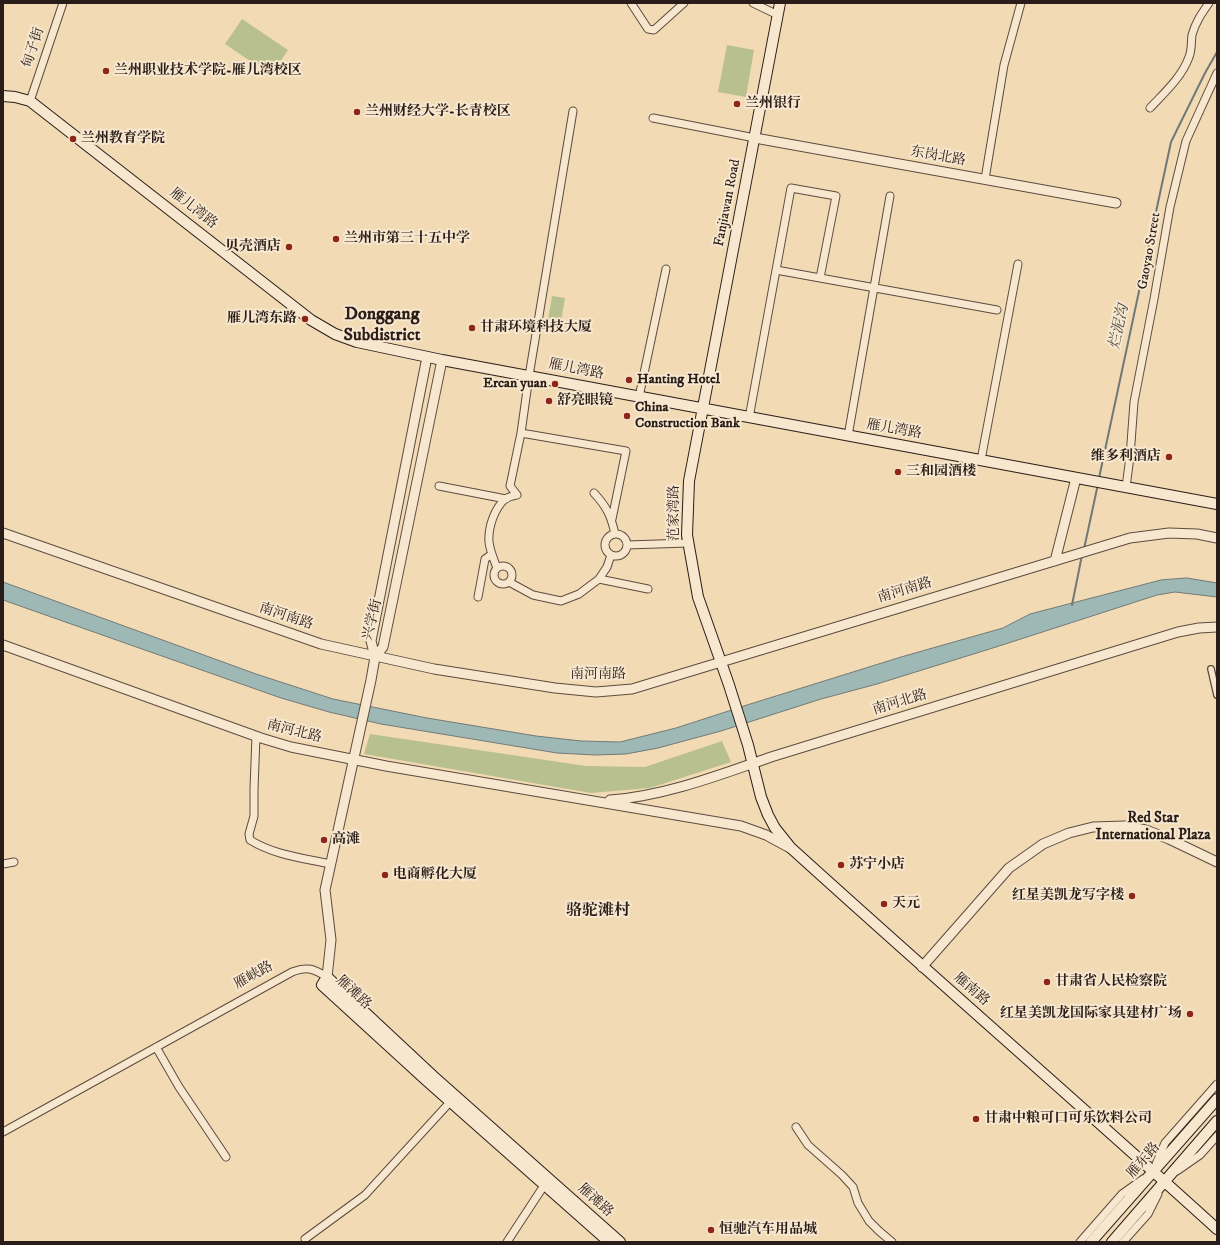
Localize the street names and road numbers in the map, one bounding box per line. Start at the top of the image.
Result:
street label: 甸子街 [20,25,48,71]
street label: 东岗北路 [909,144,967,170]
street label: Fanjiawan Road [711,158,745,248]
street label: 雁儿湾路 [166,185,220,233]
street label: Gaoyao Street [1135,211,1165,291]
street label: 雁儿湾路 [547,356,605,384]
street label: 雁儿湾路 [865,417,923,443]
street label: 范家湾路 [667,485,683,541]
street label: 南河南路 [876,575,934,607]
street label: 兴学街 [360,598,386,642]
street label: 南河南路 [257,600,315,634]
street label: 南河南路 [570,667,626,683]
street label: 南河北路 [871,687,929,719]
street label: 南河北路 [265,717,323,747]
street label: 雁峡路 [232,958,276,994]
street label: 雁南路 [950,970,992,1010]
street label: 雁滩路 [332,973,374,1013]
street label: 雁东路 [1124,1140,1164,1182]
street label: 雁滩路 [574,1181,616,1221]

